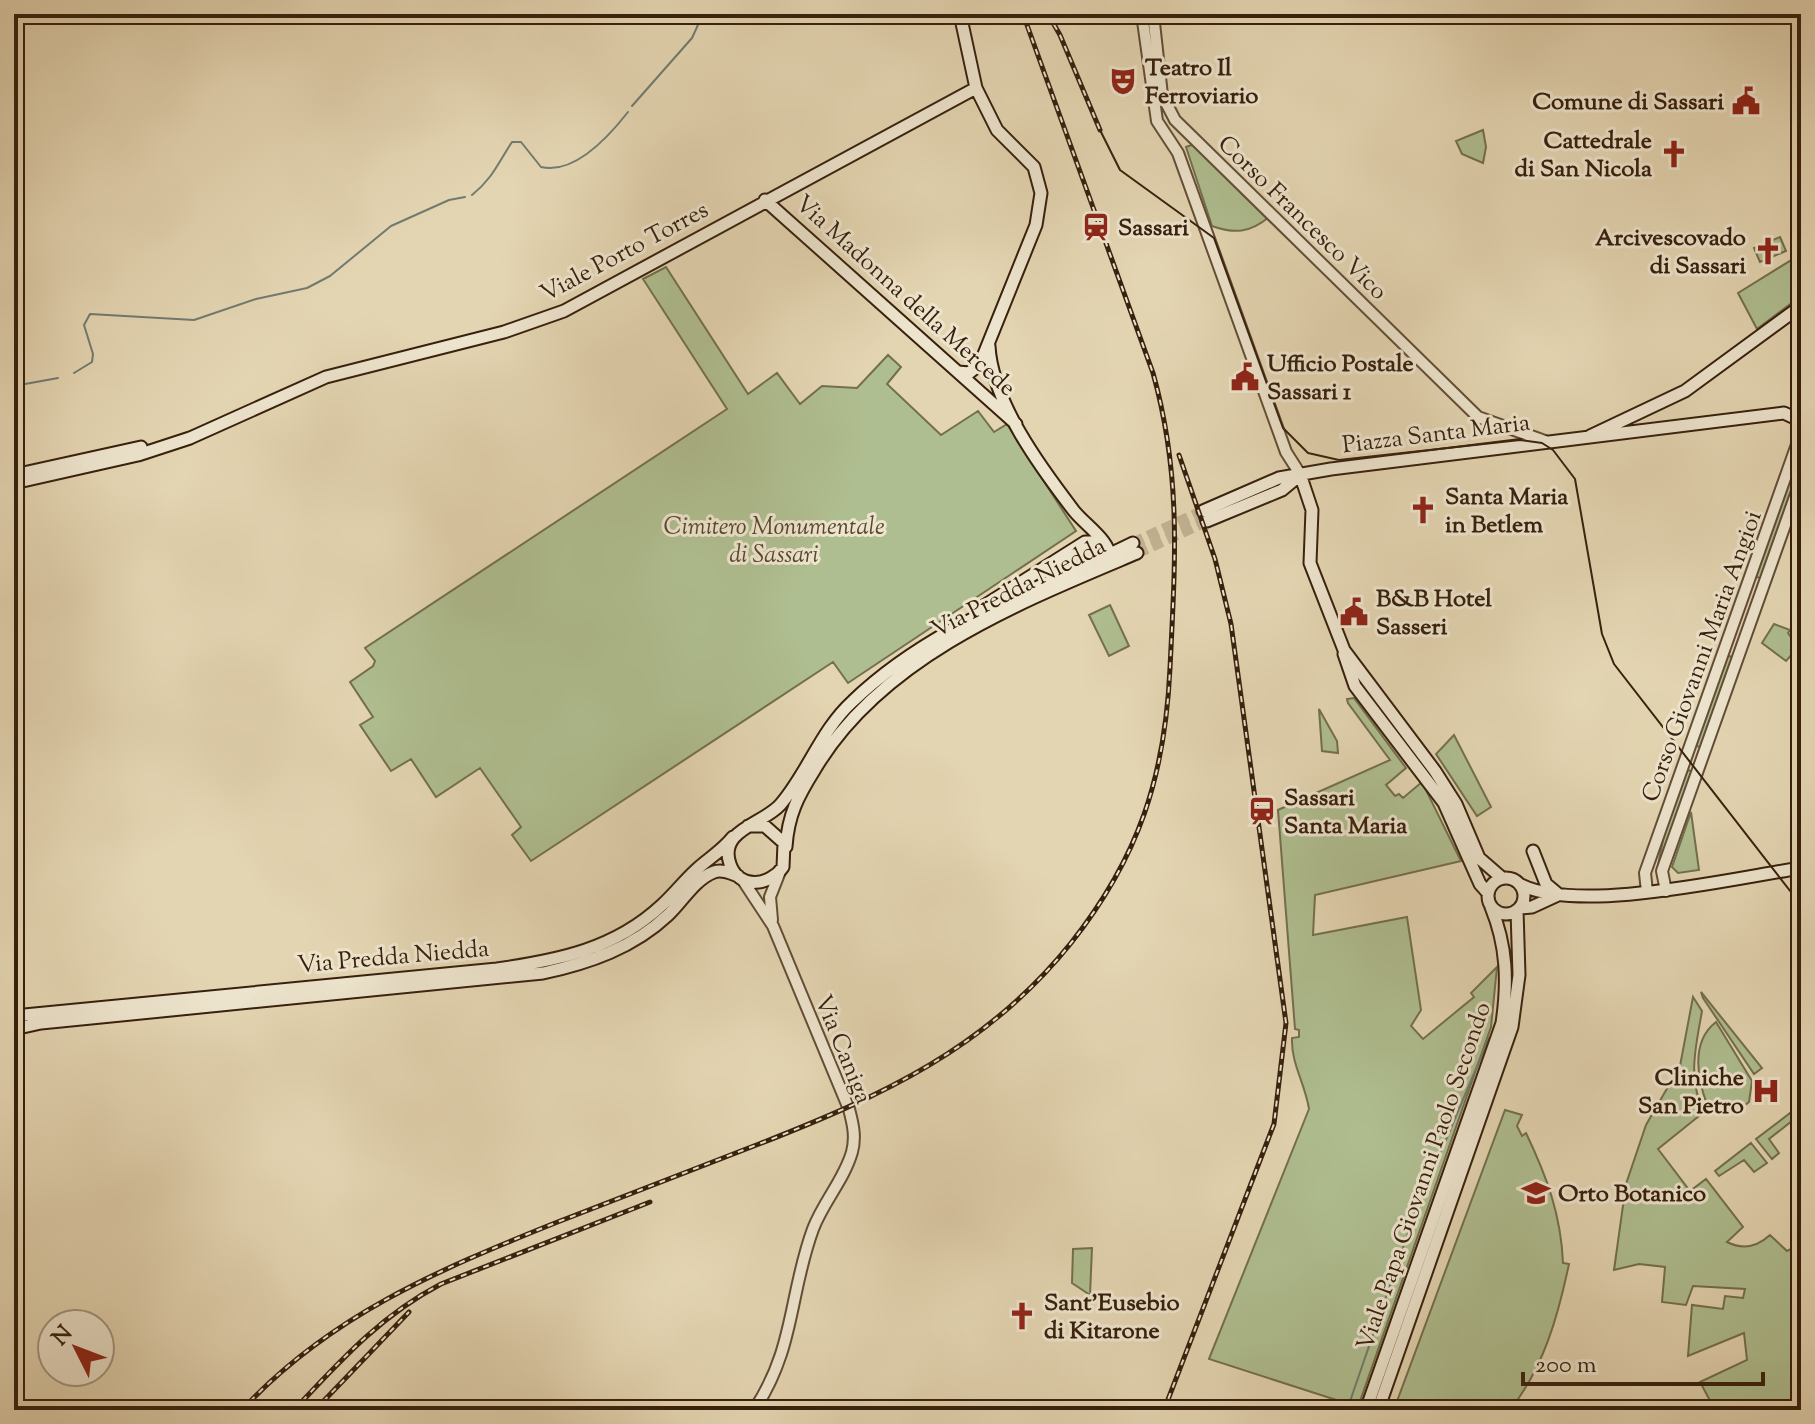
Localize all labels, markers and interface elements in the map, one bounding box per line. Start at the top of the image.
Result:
place label: Teatro Il Ferroviario [1145,52,1258,114]
theatre icon: Teatro Il Ferroviario [1108,66,1138,96]
place label: Comune di Sassari [1532,86,1724,120]
public building icon: Comune di Sassari [1731,86,1761,116]
place label: Cattedrale di San Nicola [1515,125,1653,187]
street label: Corso Francesco Vico [1209,128,1394,309]
church icon: Cattedrale di San Nicola [1659,139,1689,169]
street label: Via Madonna della Mercede [787,188,1023,405]
street label: Viale Porto Torres [535,194,715,311]
station icon: Sassari [1081,212,1111,242]
place label: Sassari [1118,212,1189,246]
place label: Arcivescovado di Sassari [1595,222,1746,284]
church icon: Arcivescovado di Sassari [1753,236,1783,266]
place label: Ufficio Postale Sassari 1 [1267,348,1414,410]
public building icon: Ufficio Postale Sassari 1 [1230,362,1260,392]
street label: Piazza Santa Maria [1340,407,1532,463]
place label: Santa Maria in Betlem [1445,481,1569,543]
church icon: Santa Maria in Betlem [1408,495,1438,525]
street label: Corso Giovanni Maria Angioi [1634,506,1772,807]
park label: Cimitero Monumentale di Sassari [663,511,885,573]
street label: Via Predda Niedda [926,530,1112,648]
place label: B&B Hotel Sasseri [1376,583,1492,645]
public building icon: B&B Hotel Sasseri [1339,597,1369,627]
place label: Sassari Santa Maria [1284,782,1408,844]
station icon: Sassari Santa Maria [1247,796,1277,826]
street label: Via Predda Niedda [296,933,490,983]
street label: Via Caniga [805,990,879,1109]
street label: Viale Papa Giovanni Paolo Secondo [1349,998,1501,1355]
place label: Cliniche San Pietro [1638,1062,1744,1124]
hospital icon: Cliniche San Pietro [1751,1076,1781,1106]
school or university icon: Orto Botanico [1521,1178,1551,1208]
place label: Orto Botanico [1558,1178,1706,1212]
place label: Sant'Eusebio di Kitarone [1044,1287,1180,1349]
church icon: Sant'Eusebio di Kitarone [1007,1301,1037,1331]
north arrow [36,1308,116,1388]
text: N [46,1319,81,1354]
scale bar [1523,1336,1763,1386]
text: 200 m [1535,1349,1597,1383]

